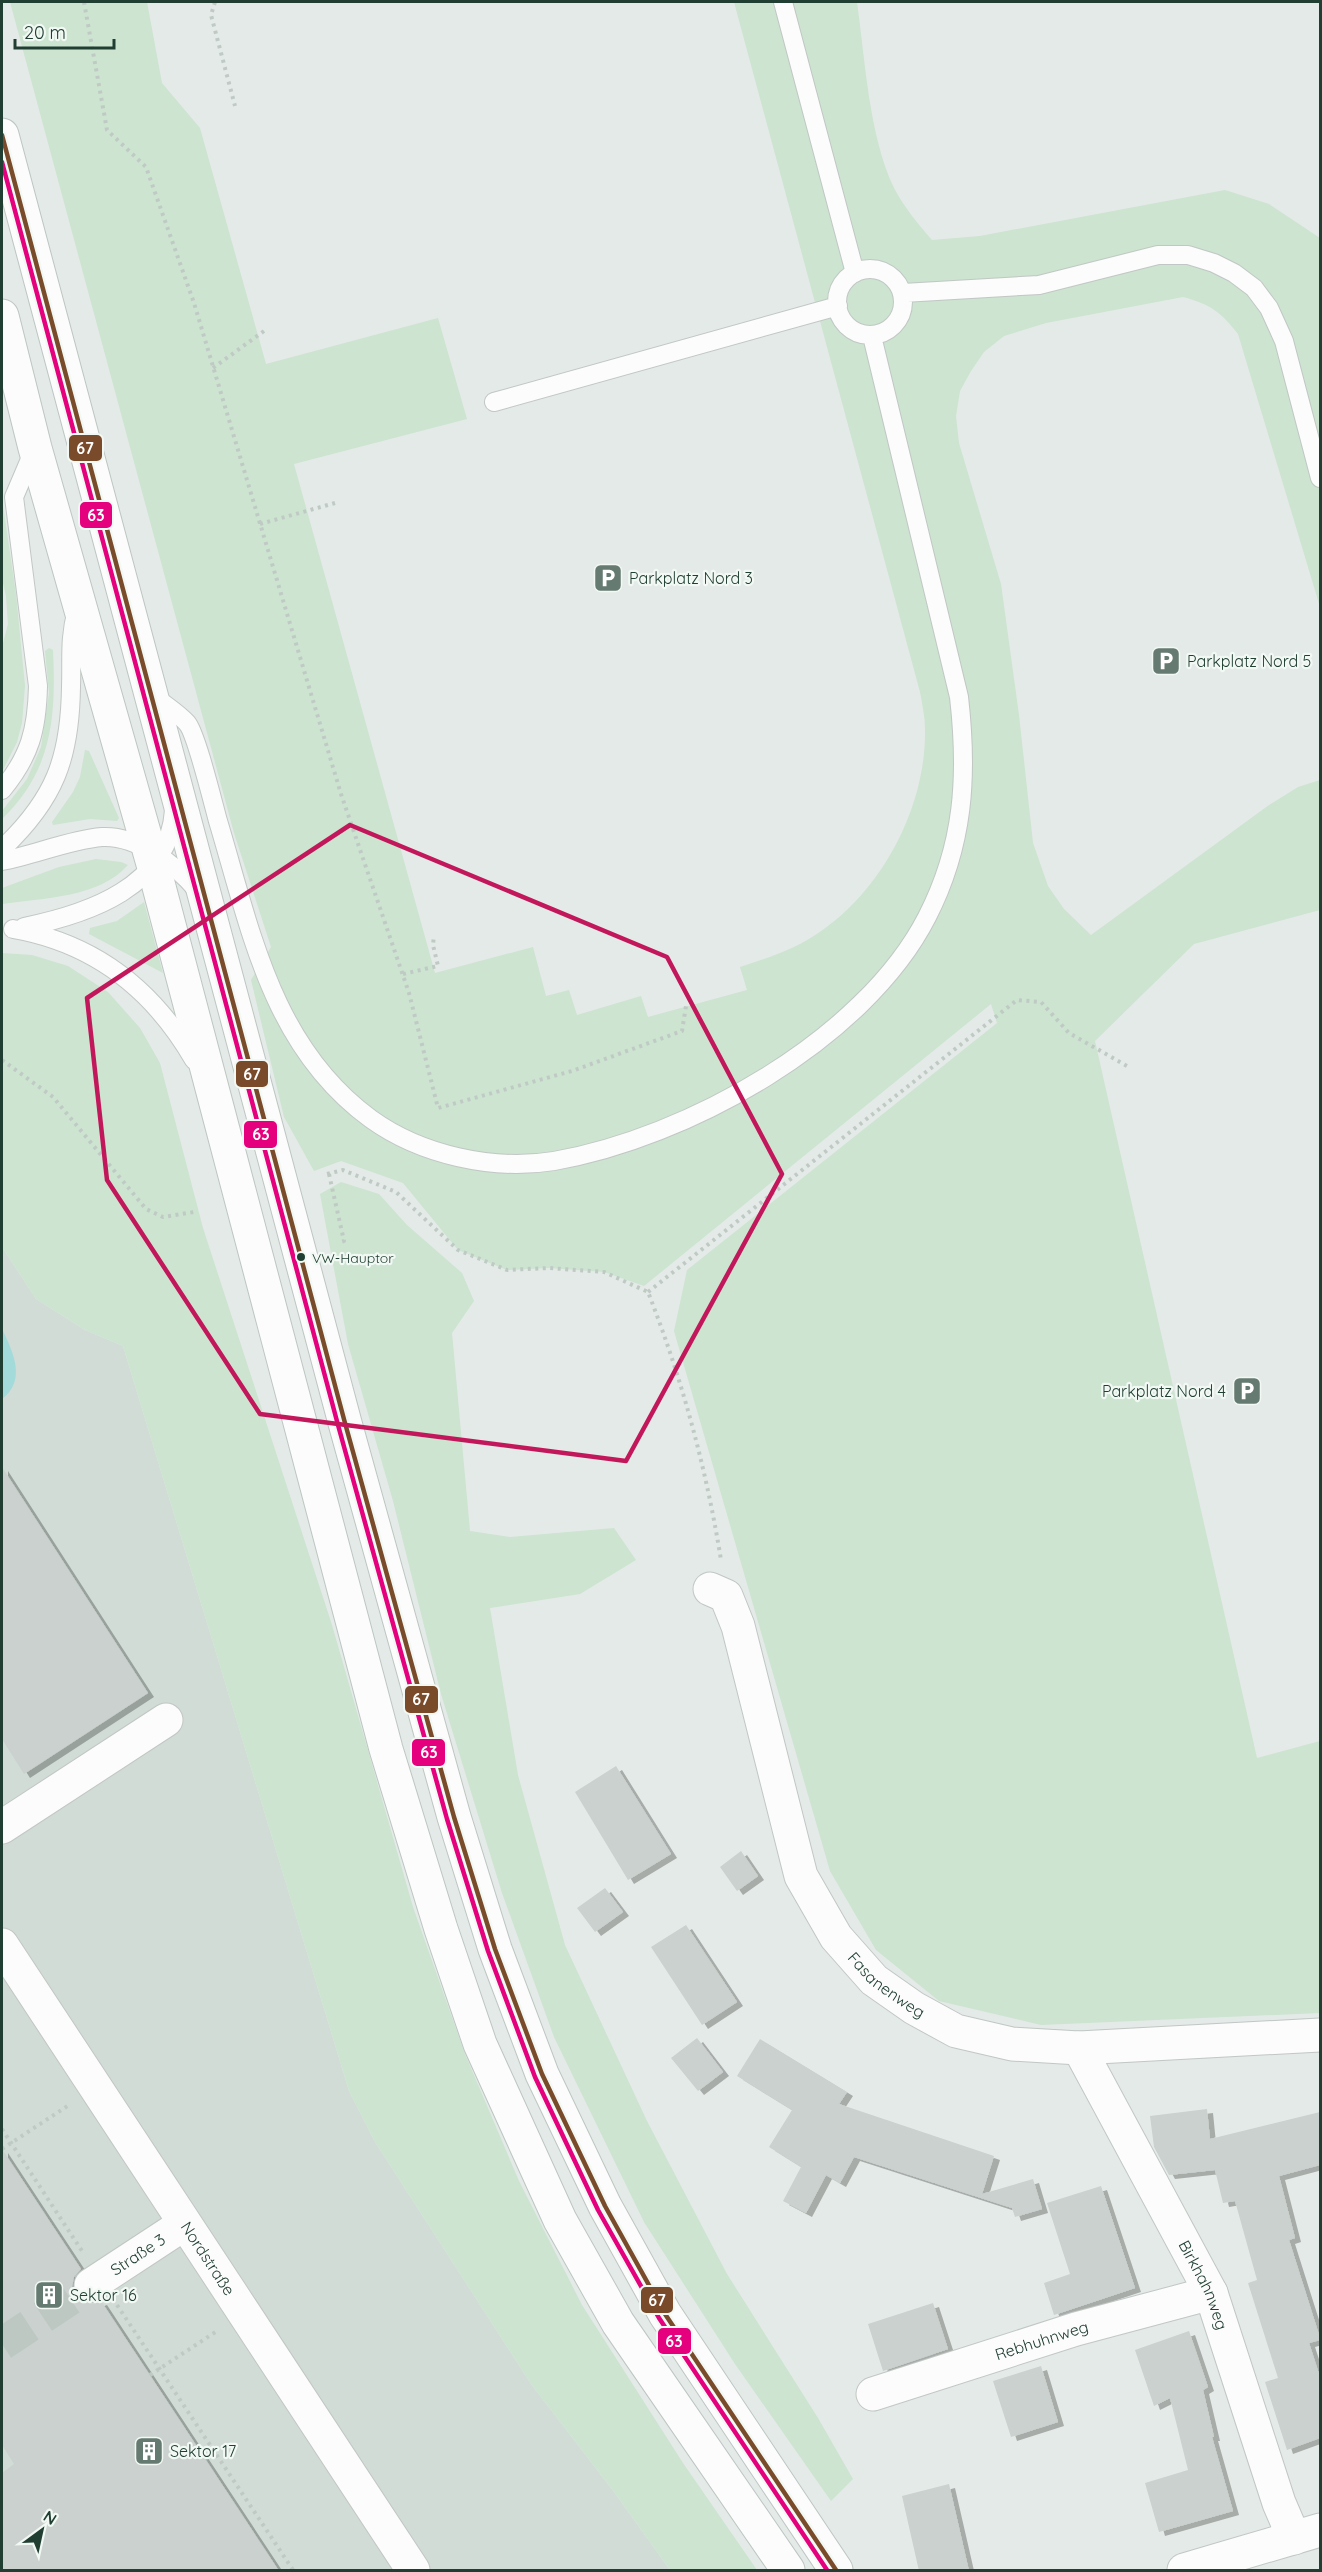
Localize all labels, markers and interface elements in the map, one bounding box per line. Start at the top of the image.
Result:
scale bar [15,12,114,50]
text: 20 m [24,21,66,44]
line badge: 67 [68,434,103,462]
text: 67 [76,438,94,458]
line badge: 63 [79,501,113,529]
text: 63 [87,505,105,525]
parking icon: Parkplatz Nord 3 [592,562,624,594]
place label: Parkplatz Nord 3 [629,568,753,588]
parking icon: Parkplatz Nord 5 [1150,645,1182,677]
place label: Parkplatz Nord 5 [1187,651,1311,671]
line badge: 67 [235,1060,269,1088]
text: 67 [243,1064,261,1084]
line badge: 63 [243,1120,278,1149]
text: 63 [252,1124,270,1144]
place label: VW-Hauptor [312,1249,394,1267]
marker: VW-Hauptor [295,1251,307,1263]
parking icon: Parkplatz Nord 4 [1231,1375,1263,1407]
place label: Parkplatz Nord 4 [1102,1381,1226,1401]
line badge: 67 [404,1685,439,1714]
text: 67 [412,1689,430,1709]
line badge: 63 [411,1738,446,1767]
text: 63 [420,1742,438,1762]
street label: Fasanenweg [844,1948,928,2022]
street label: Nordstraße [177,2218,240,2299]
street label: Straße 3 [107,2229,169,2280]
street label: Birkhahnweg [1174,2237,1232,2332]
building icon: Sektor 16 [33,2279,65,2311]
place label: Sektor 16 [70,2285,137,2305]
line badge: 67 [640,2286,674,2314]
text: 67 [648,2290,666,2310]
street label: Rebhuhnweg [992,2316,1090,2364]
line badge: 63 [657,2327,692,2355]
text: 63 [665,2331,683,2351]
building icon: Sektor 17 [133,2435,165,2467]
place label: Sektor 17 [170,2441,236,2461]
north arrow [12,2500,72,2560]
text: N [40,2506,61,2529]

